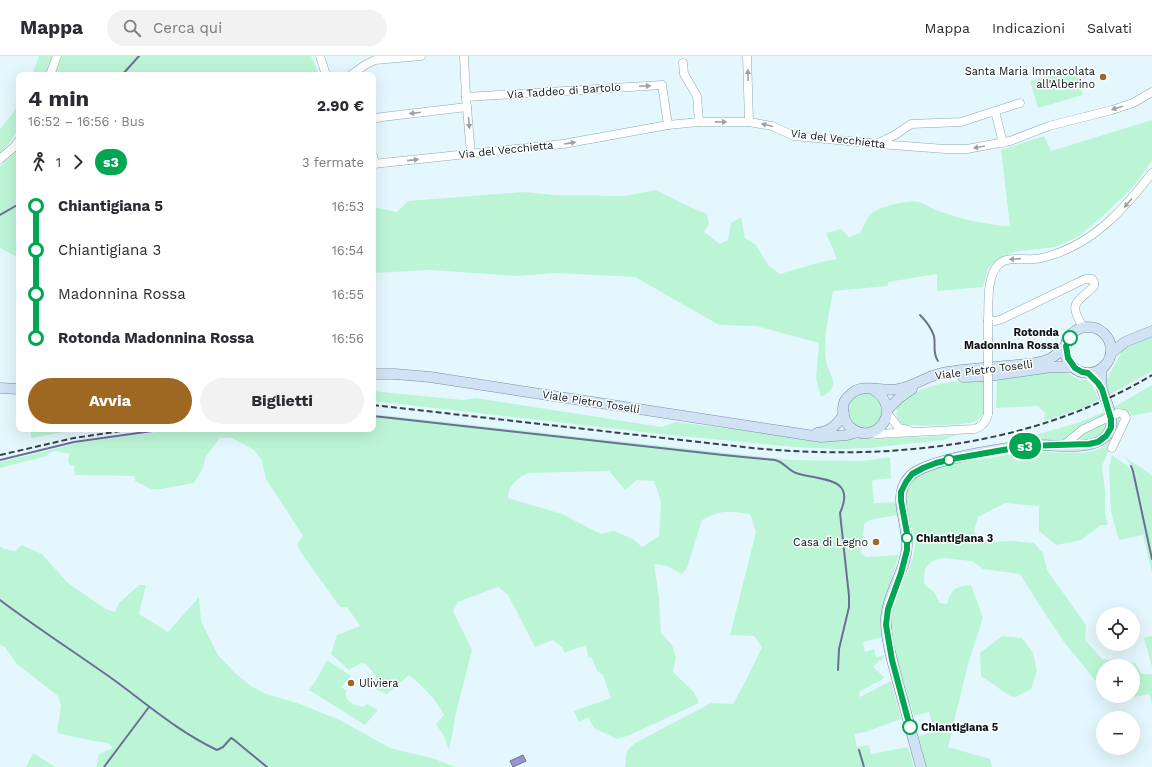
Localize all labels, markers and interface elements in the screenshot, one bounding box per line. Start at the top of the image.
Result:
search box [107,10,387,46]
text: Mappa [20,16,83,39]
icon: search [121,17,143,39]
text: Cerca qui [153,19,222,37]
text: Mappa [925,20,970,36]
text: Indicazioni [992,20,1065,36]
text: Salvati [1087,20,1132,36]
place label: Santa Maria Immacolata all'Alberino [965,65,1095,91]
one-way arrow [744,69,751,81]
marker: Santa Maria Immacolata all'Alberino [1098,72,1108,82]
street label: Via Taddeo di Bartolo [507,81,621,101]
one-way arrow [639,82,651,89]
text: 4 min [28,86,89,111]
text: 2.90 € [317,97,364,115]
one-way arrow [1111,105,1123,111]
one-way arrow [409,110,421,116]
text: 16:52 – 16:56 · Bus [28,114,145,129]
one-way arrow [465,117,472,129]
one-way arrow [715,119,728,125]
one-way arrow [761,122,773,128]
street label: Via del Vecchietta [790,127,886,151]
street label: Via del Vecchietta [458,139,554,161]
one-way arrow [564,140,577,146]
one-way arrow [972,144,985,150]
icon: walk [28,151,50,173]
icon: forward [67,151,89,173]
text: s3 [103,154,119,170]
text: 1 [56,155,61,170]
text: 3 fermate [302,155,364,170]
one-way arrow [407,157,419,163]
text: Chiantigiana 5 [58,197,163,215]
text: 16:53 [332,199,364,214]
one-way arrow [1124,199,1133,208]
text: Chiantigiana 3 [58,241,161,259]
text: 16:54 [332,243,364,258]
one-way arrow [1009,256,1021,263]
text: Madonnina Rossa [58,285,186,303]
text: 16:55 [332,287,364,302]
place label: Rotonda Madonnina Rossa [964,326,1060,352]
text: Rotonda Madonnina Rossa [58,329,254,347]
marker: Rotonda Madonnina Rossa [1062,330,1078,346]
text: 16:56 [332,331,364,346]
street label: Viale Pietro Toselli [934,358,1034,382]
button: Avvia [28,378,192,424]
button: Biglietti [200,378,364,424]
street label: Viale Pietro Toselli [541,388,641,416]
line badge: s3 [1007,433,1043,459]
text: s3 [1017,438,1033,454]
unlabelled marker [943,454,955,466]
marker: Chiantigiana 3 [901,532,913,544]
place label: Chiantigiana 3 [916,532,994,545]
place label: Casa di Legno [793,536,868,549]
marker: Casa di Legno [871,537,881,547]
map controls [1096,607,1140,755]
button: locate [1096,607,1140,651]
button: + [1096,659,1140,703]
place label: Uliviera [359,677,399,690]
marker: Uliviera [346,678,356,688]
button: − [1096,711,1140,755]
marker: Chiantigiana 5 [902,719,918,735]
place label: Chiantigiana 5 [921,721,998,734]

